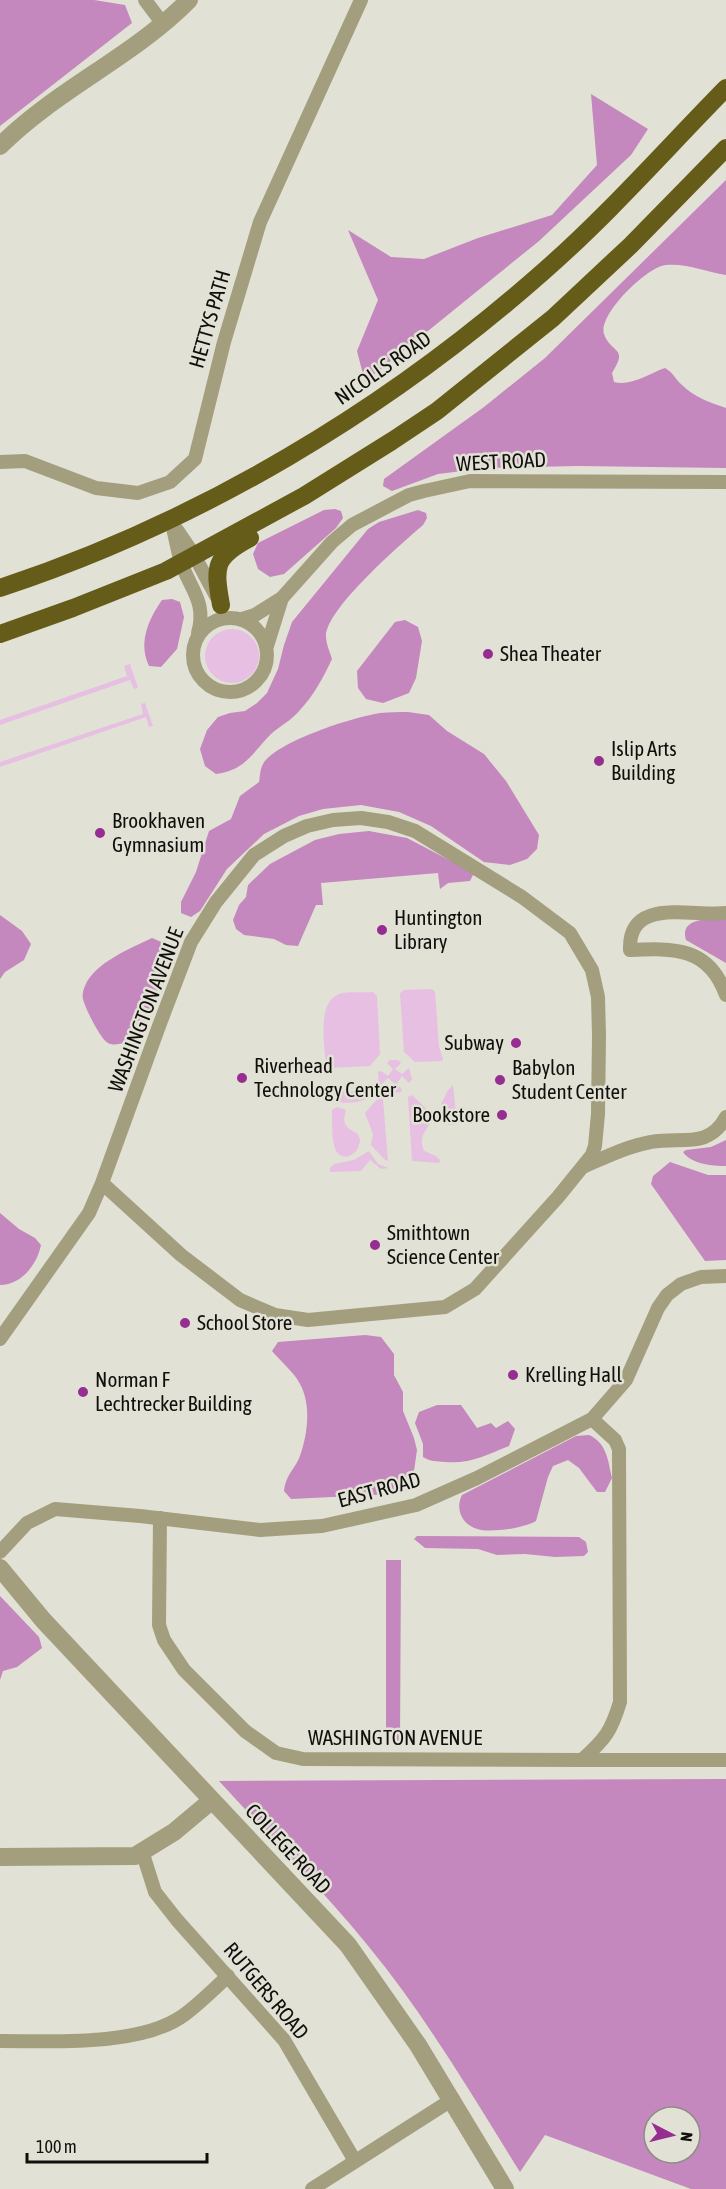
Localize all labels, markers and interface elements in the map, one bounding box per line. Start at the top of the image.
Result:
street label: HETTYS PATH [184,267,234,371]
street label: NICOLLS ROAD [330,325,435,409]
street label: WEST ROAD [456,447,546,475]
place label: Shea Theater [500,641,602,665]
marker: Shea Theater [481,647,495,661]
place label: Islip Arts Building [611,736,677,784]
marker: Islip Arts Building [592,754,606,768]
place label: Brookhaven Gymnasium [112,808,205,856]
marker: Brookhaven Gymnasium [93,826,107,840]
place label: Huntington Library [394,905,483,953]
marker: Huntington Library [375,923,389,937]
street label: WASHINGTON AVENUE [103,924,187,1095]
place label: Subway [445,1030,504,1054]
marker: Subway [509,1036,523,1050]
place label: Riverhead Technology Center [254,1053,397,1101]
place label: Babylon Student Center [512,1055,627,1103]
marker: Riverhead Technology Center [235,1071,249,1085]
marker: Babylon Student Center [493,1073,507,1087]
place label: Bookstore [412,1102,490,1126]
marker: Bookstore [495,1108,509,1122]
place label: Smithtown Science Center [387,1220,500,1268]
marker: Smithtown Science Center [368,1238,382,1252]
place label: School Store [197,1310,292,1334]
marker: School Store [178,1316,192,1330]
place label: Krelling Hall [525,1362,623,1386]
place label: Norman F Lechtrecker Building [95,1367,252,1415]
marker: Krelling Hall [506,1368,520,1382]
marker: Norman F Lechtrecker Building [76,1385,90,1399]
street label: EAST ROAD [335,1466,423,1512]
street label: WASHINGTON AVENUE [308,1725,482,1749]
street label: COLLEGE ROAD [241,1798,336,1898]
street label: RUTGERS ROAD [219,1937,314,2043]
north arrow [642,2105,702,2165]
scale bar [27,2126,207,2164]
text: N [677,2131,696,2143]
text: 100 m [36,2136,77,2157]

